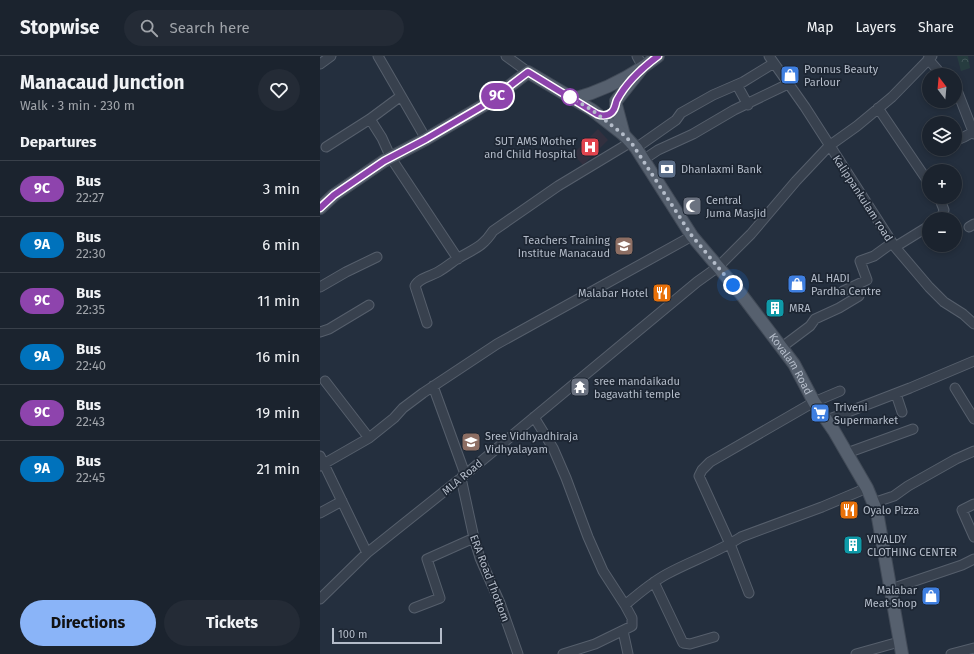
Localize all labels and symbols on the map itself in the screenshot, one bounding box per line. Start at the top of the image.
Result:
place label: Ponnus Beauty Parlour [804,63,879,89]
shop icon: Ponnus Beauty Parlour [779,64,801,86]
north arrow [922,68,962,108]
line badge: 9C [479,83,515,109]
unlabelled marker [561,88,579,106]
place label: SUT AMS Mother and Child Hospital [484,135,577,161]
hospital icon: SUT AMS Mother and Child Hospital [579,136,601,158]
street label: Kalippankulam road [830,153,895,244]
bank icon: Dhanlaxmi Bank [656,158,678,180]
place label: Dhanlaxmi Bank [681,163,762,176]
place label: Central Juma Masjid [706,194,766,220]
mosque icon: Central Juma Masjid [681,195,703,217]
place label: Teachers Training Institue Manacaud [518,234,610,260]
school or university icon: Teachers Training Institue Manacaud [613,235,635,257]
place label: AL HADI Pardha Centre [811,272,881,298]
shop icon: AL HADI Pardha Centre [786,273,808,295]
your location [723,275,743,295]
restaurant icon: Malabar Hotel [651,282,673,304]
place label: Malabar Hotel [578,287,648,300]
building icon: MRA [764,297,786,319]
place label: MRA [789,302,811,315]
street label: Kovalam Road [766,331,815,397]
place label: sree mandaikadu bagavathi temple [594,375,680,401]
temple icon: sree mandaikadu bagavathi temple [569,376,591,398]
place label: Triveni Supermarket [834,401,898,427]
supermarket icon: Triveni Supermarket [809,402,831,424]
place label: Sree Vidhyadhiraja Vidhyalayam [485,430,578,456]
school or university icon: Sree Vidhyadhiraja Vidhyalayam [460,431,482,453]
street label: MLA Road [440,457,485,498]
restaurant icon: Oyalo Pizza [838,499,860,521]
place label: Oyalo Pizza [863,504,919,517]
street label: ERA Road Thottom [467,533,512,624]
place label: VIVALDY CLOTHING CENTER [867,533,957,559]
building icon: VIVALDY CLOTHING CENTER [842,534,864,556]
place label: Malabar Meat Shop [864,584,918,610]
shop icon: Malabar Meat Shop [920,585,942,607]
scale bar [332,626,442,645]

